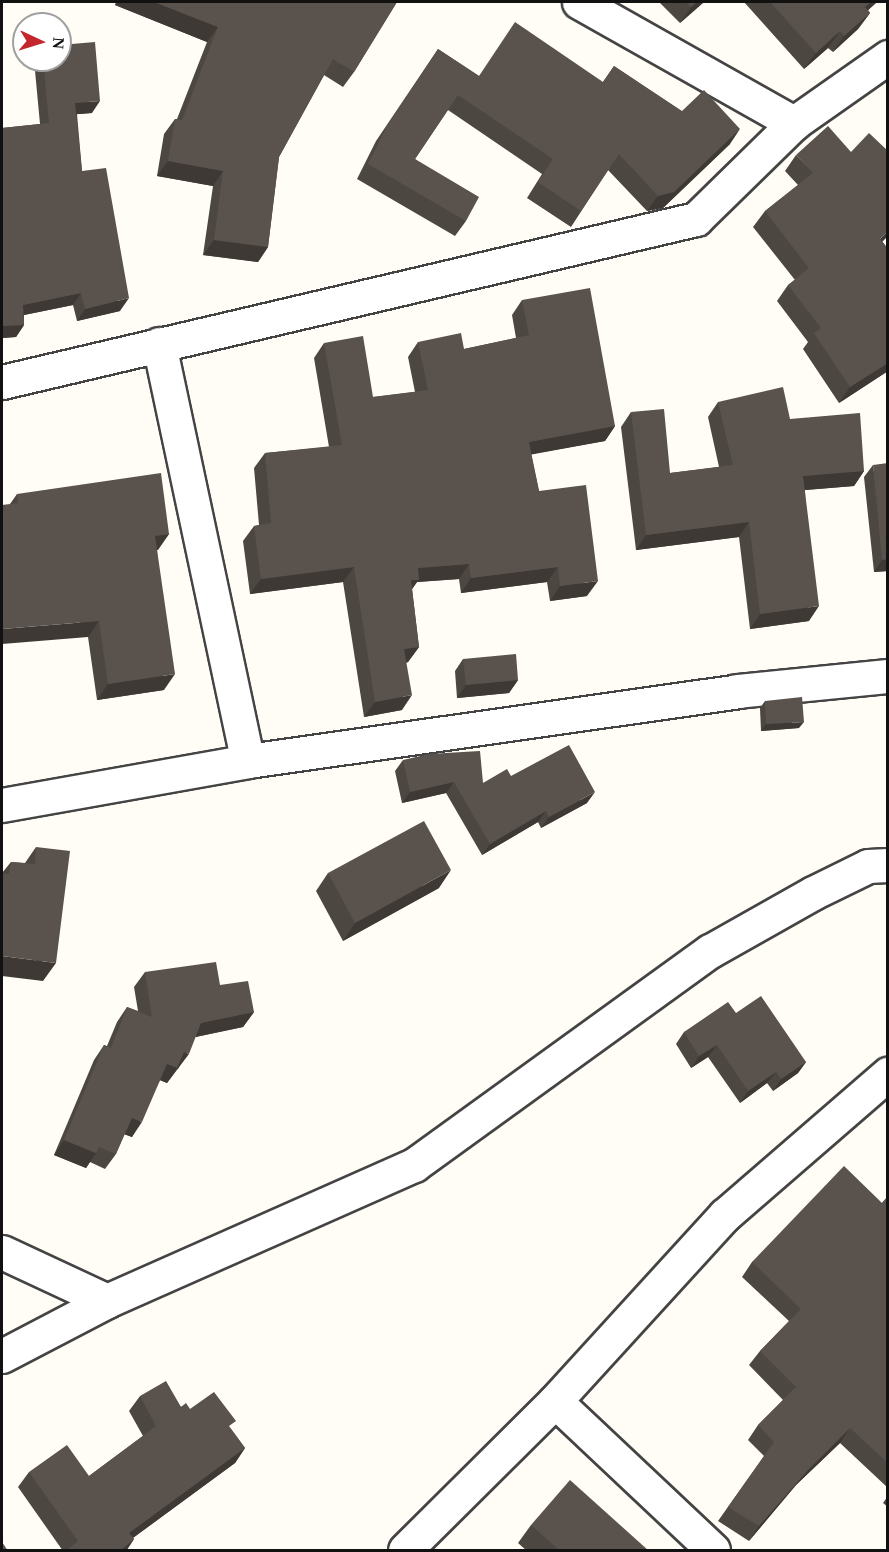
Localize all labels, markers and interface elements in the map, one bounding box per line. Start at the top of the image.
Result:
north arrow [12,12,72,72]
text: N [50,37,67,50]

